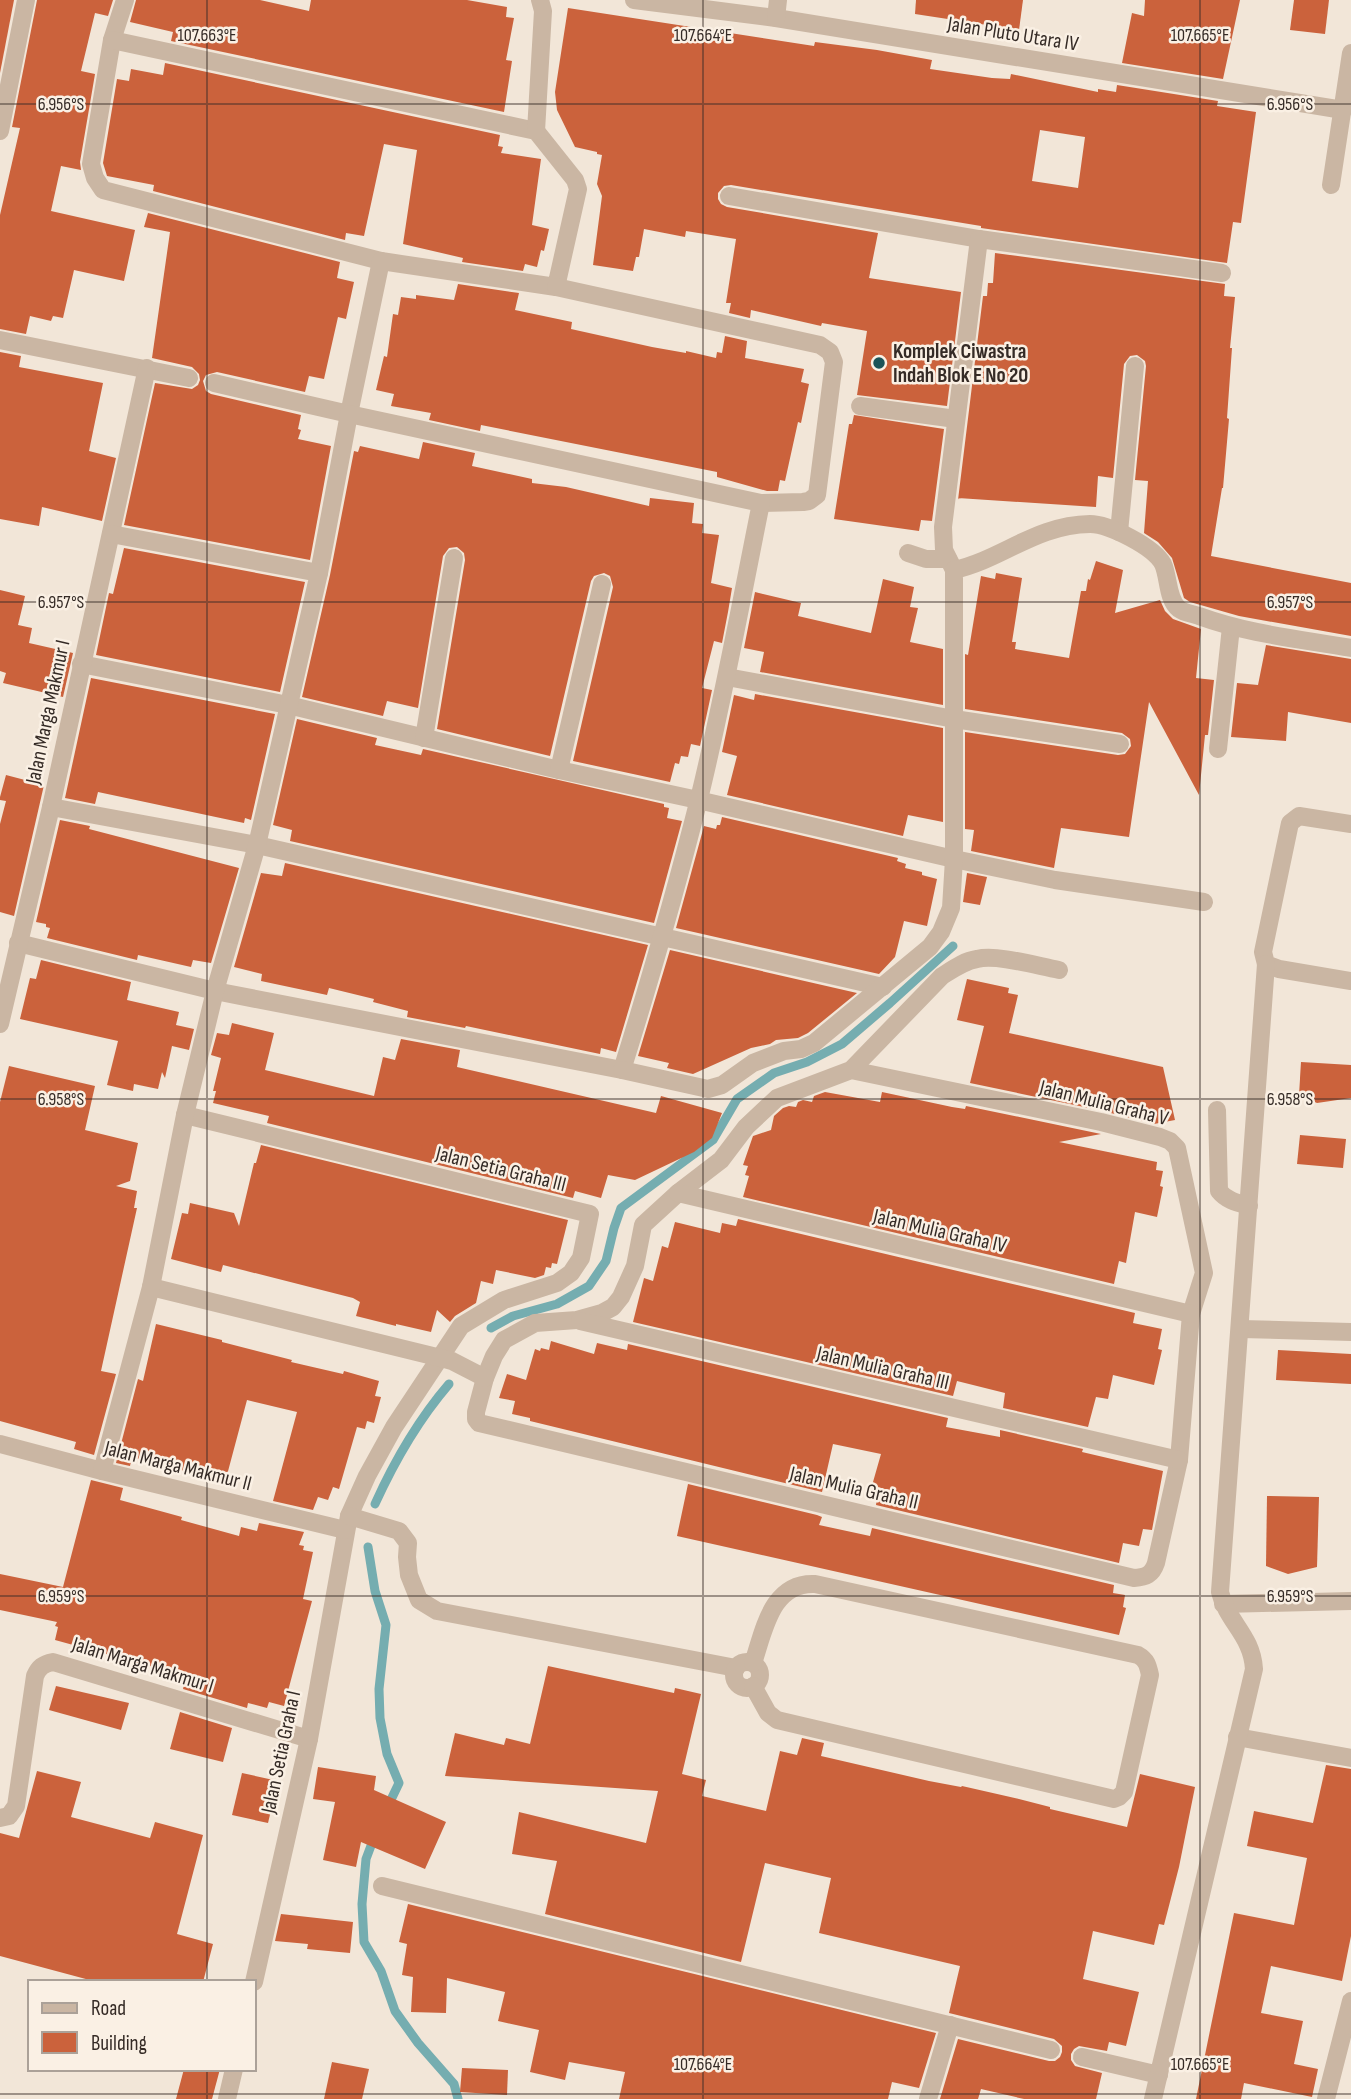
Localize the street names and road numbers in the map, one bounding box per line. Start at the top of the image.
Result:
street label: Jalan Pluto Utara IV [945,11,1081,57]
street label: Jalan Marga Makmur I [20,638,75,787]
street label: Jalan Mulia Graha V [1036,1075,1171,1131]
street label: Jalan Setia Graha III [432,1141,569,1197]
street label: Jalan Mulia Graha IV [870,1203,1010,1259]
street label: Jalan Mulia Graha III [813,1340,952,1395]
street label: Jalan Marga Makmur II [101,1435,254,1496]
street label: Jalan Mulia Graha II [786,1461,921,1515]
street label: Jalan Marga Makmur I [68,1631,217,1698]
street label: Jalan Setia Graha I [256,1688,306,1817]

